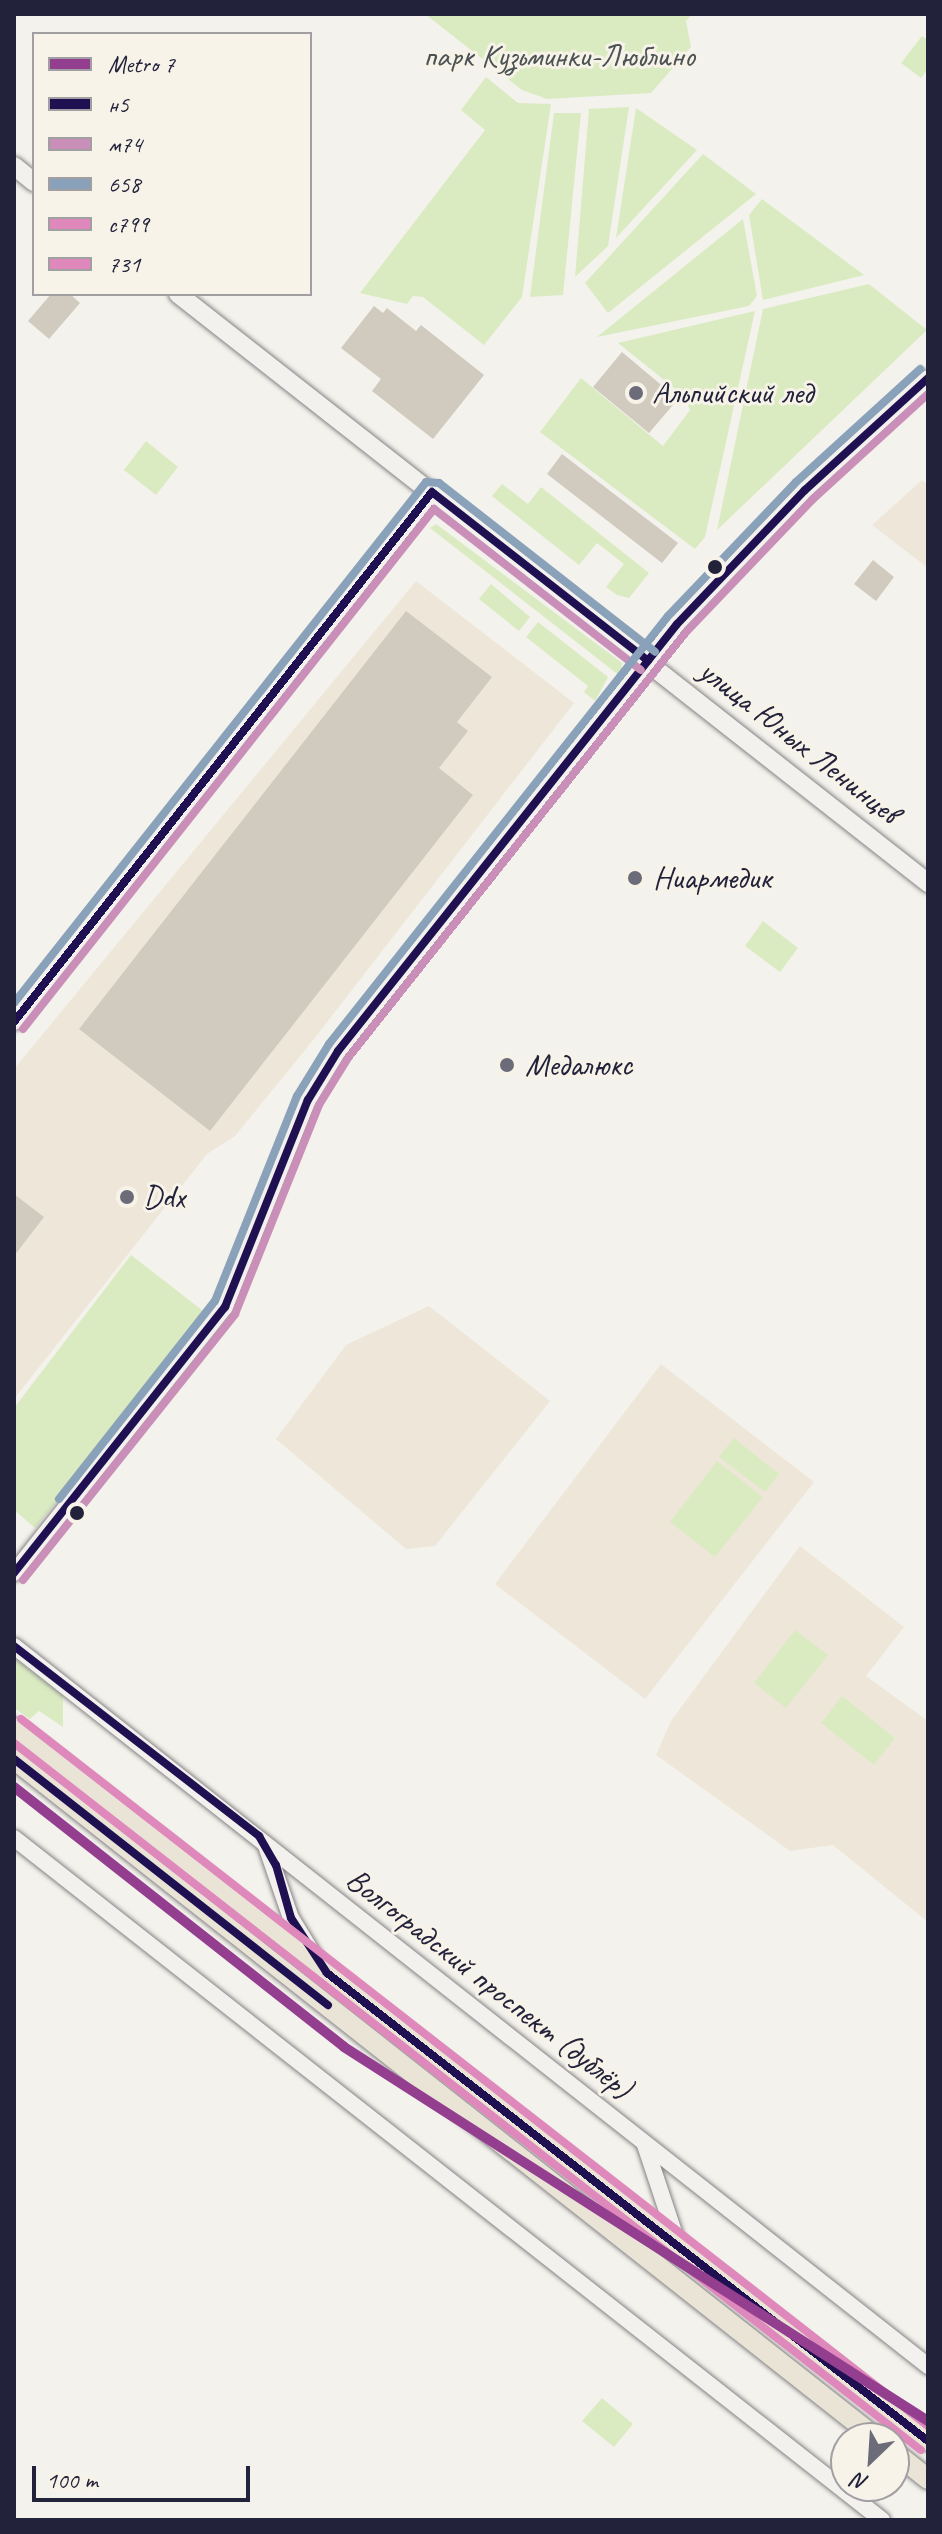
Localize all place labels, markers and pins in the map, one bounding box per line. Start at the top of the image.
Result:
place label: Альпийский лед [652,374,813,412]
marker: Альпийский лед [627,384,645,402]
unlabelled marker [707,559,723,575]
place label: Ниармедик [653,859,771,897]
marker: Ниармедик [624,867,646,889]
place label: Медалюкс [525,1046,632,1084]
marker: Медалюкс [496,1054,518,1076]
place label: Ddx [143,1178,185,1216]
marker: Ddx [118,1188,136,1206]
unlabelled marker [69,1505,85,1521]

